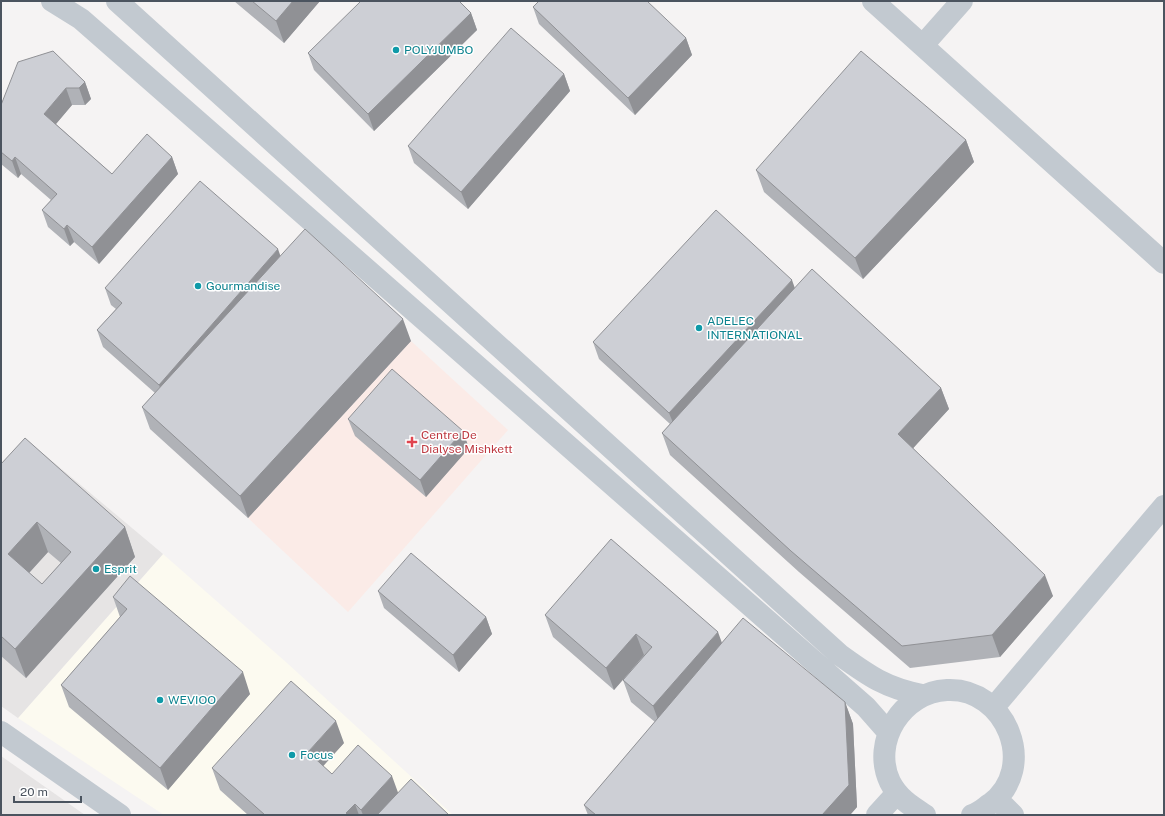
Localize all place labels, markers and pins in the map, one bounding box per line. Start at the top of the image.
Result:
place label: POLYJUMBO [404,43,474,57]
marker: POLYJUMBO [391,45,401,55]
place label: Gourmandise [206,279,280,293]
marker: Gourmandise [193,281,203,291]
place label: ADELEC INTERNATIONAL [707,314,803,342]
marker: ADELEC INTERNATIONAL [694,323,704,333]
place label: Centre De Dialyse Mishkett [421,428,513,456]
marker: Centre De Dialyse Mishkett [406,436,418,448]
place label: Esprit [104,562,137,576]
marker: Esprit [91,564,101,574]
place label: WEVIOO [168,693,216,707]
marker: WEVIOO [155,695,165,705]
place label: Focus [300,748,333,762]
marker: Focus [287,750,297,760]

